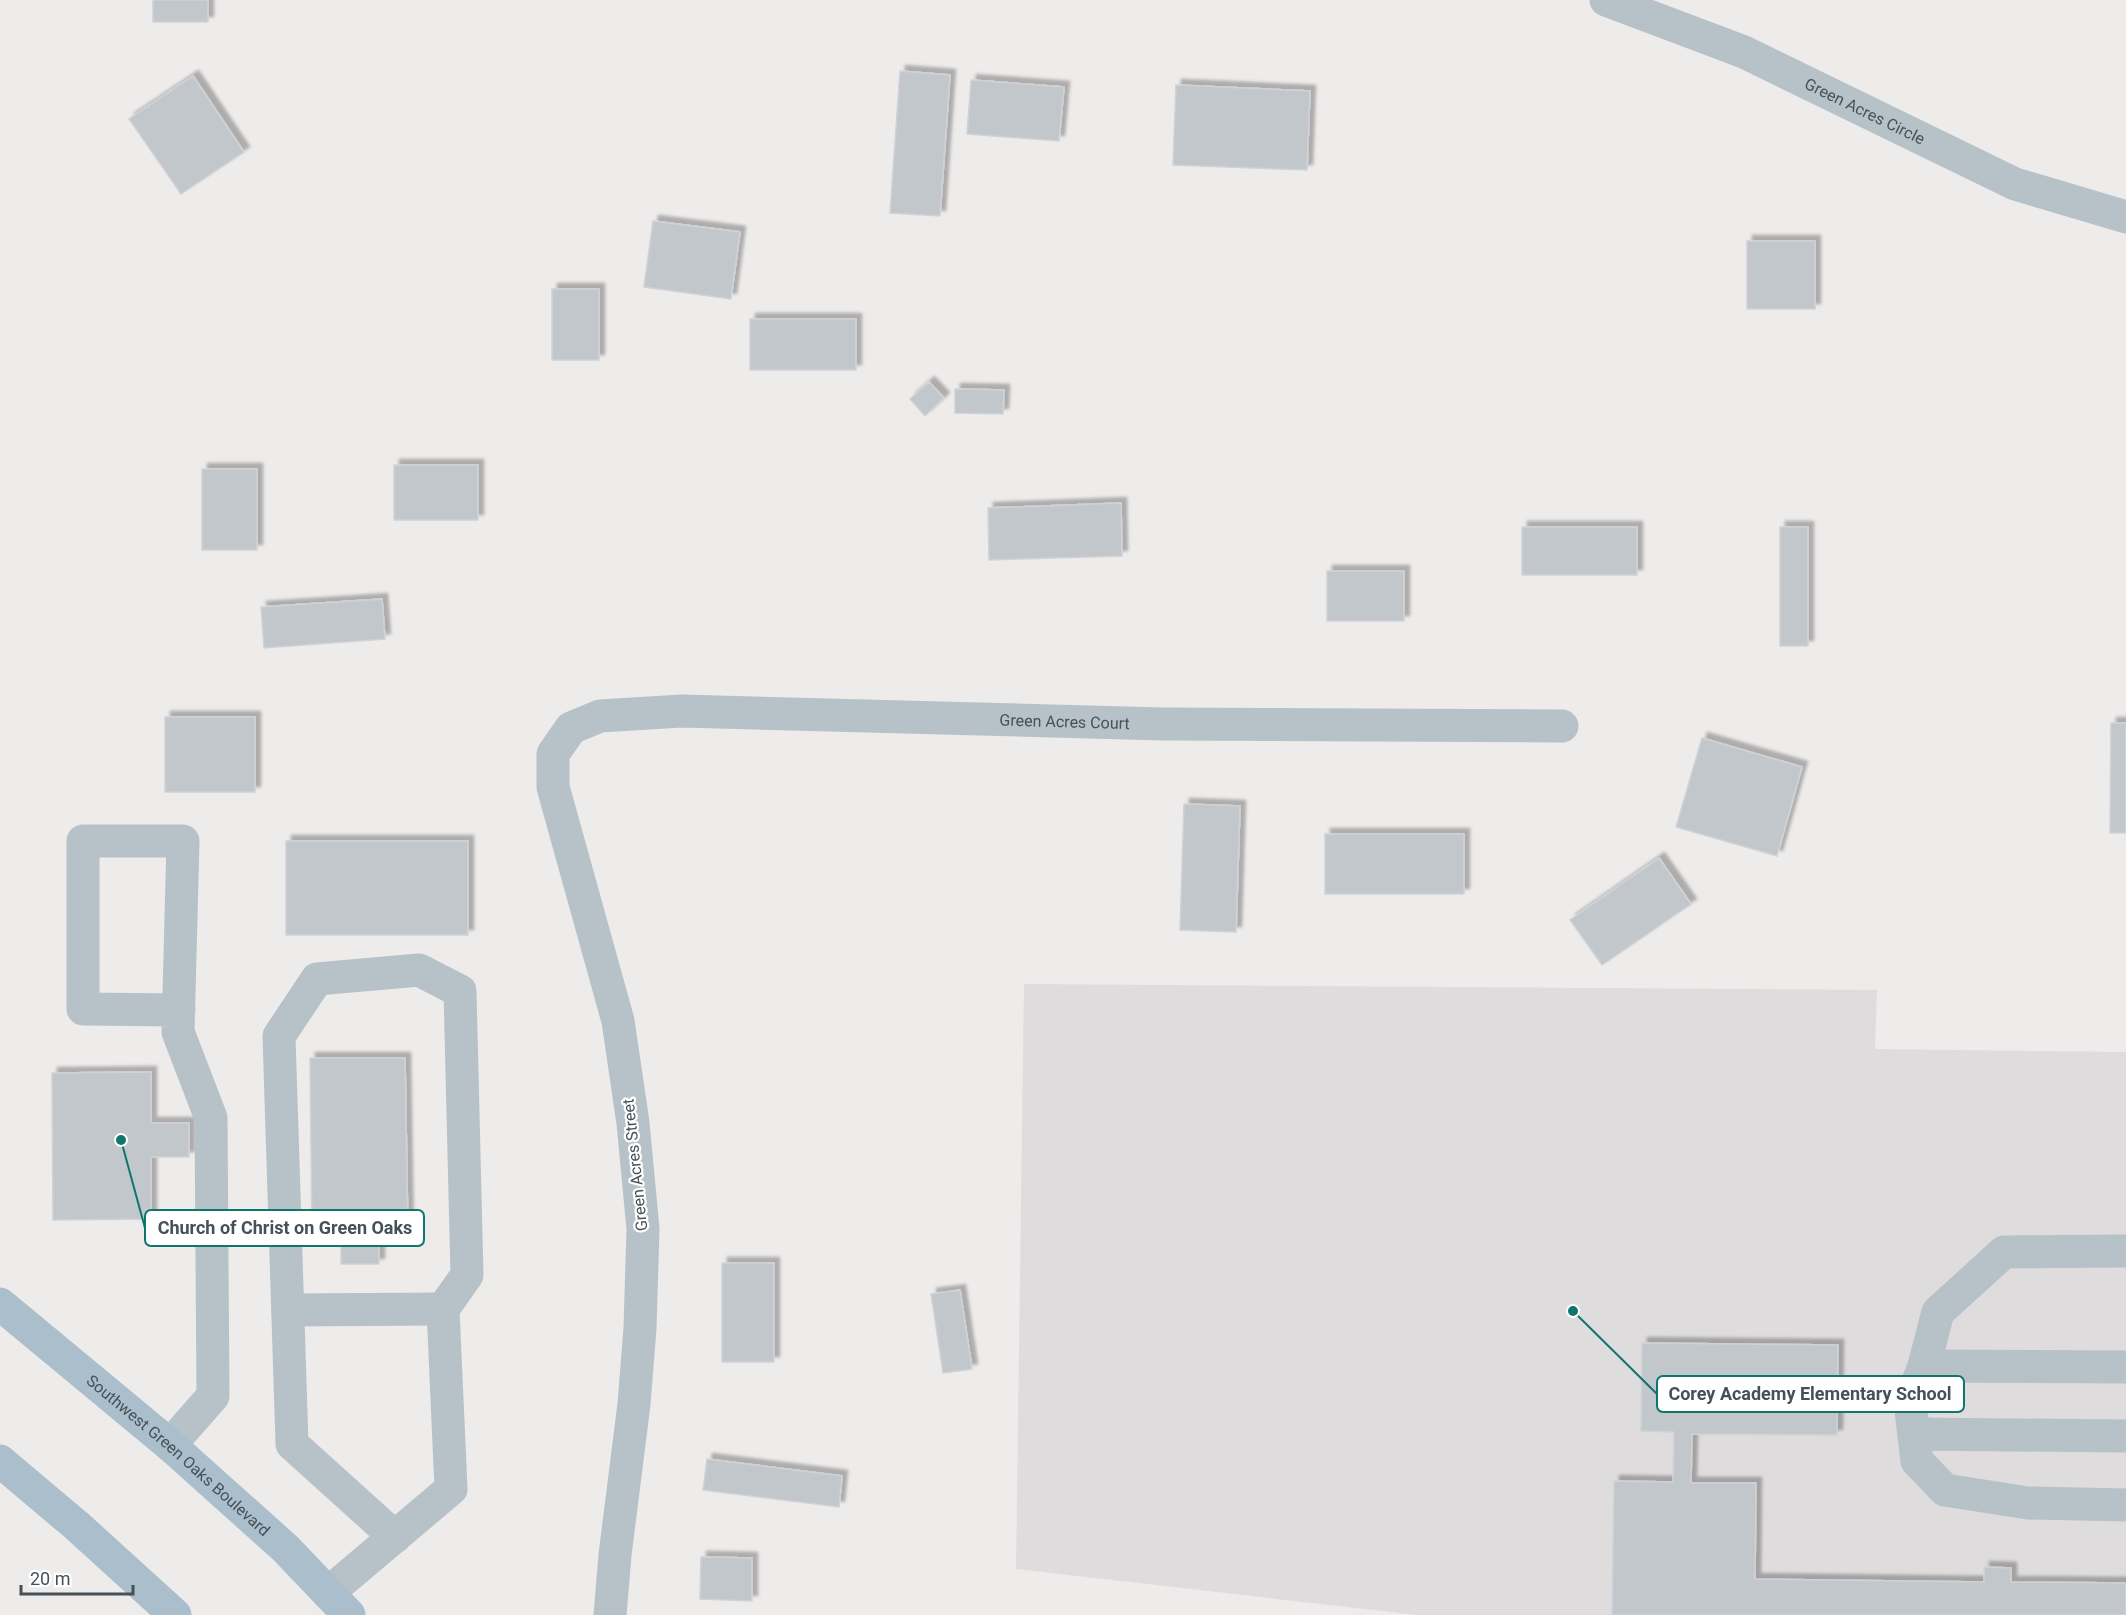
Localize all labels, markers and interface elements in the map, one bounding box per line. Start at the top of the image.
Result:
street label: Green Acres Circle [1802,74,1928,148]
street label: Green Acres Court [999,710,1130,733]
street label: Green Acres Street [619,1098,651,1232]
callout: Church of Christ on Green Oaks [145,1210,424,1246]
text: Church of Christ on Green Oaks [158,1217,412,1238]
street label: Southwest Green Oaks Boulevard [83,1371,274,1540]
callout: Corey Academy Elementary School [1657,1376,1964,1412]
text: Corey Academy Elementary School [1668,1383,1952,1404]
scale bar [21,1558,134,1596]
text: 20 m [30,1568,70,1589]

